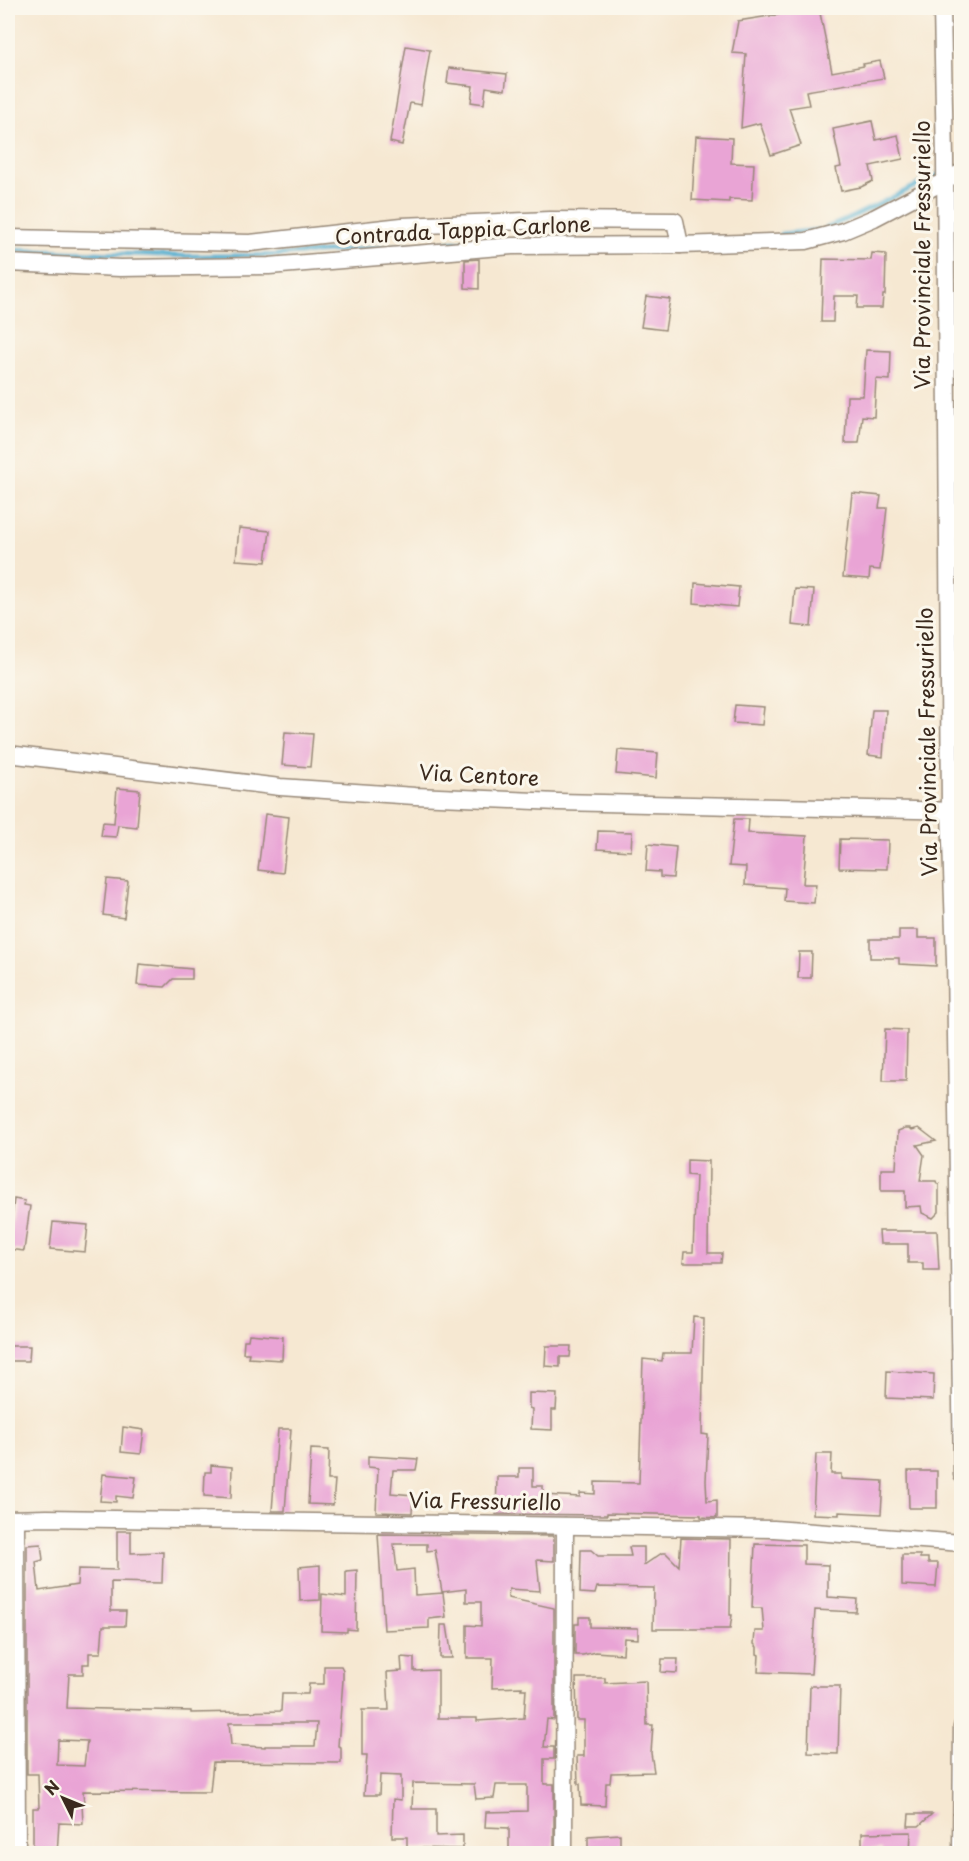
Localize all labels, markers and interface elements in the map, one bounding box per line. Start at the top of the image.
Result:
street label: Via Provinciale Fressuriello [905,120,937,390]
street label: Contrada Tappia Carlone [334,206,592,252]
street label: Via Provinciale Fressuriello [908,607,944,877]
street label: Via Centore [418,755,540,793]
street label: Via Fressuriello [408,1483,562,1517]
north arrow [33,1768,93,1828]
text: N [38,1774,64,1800]

